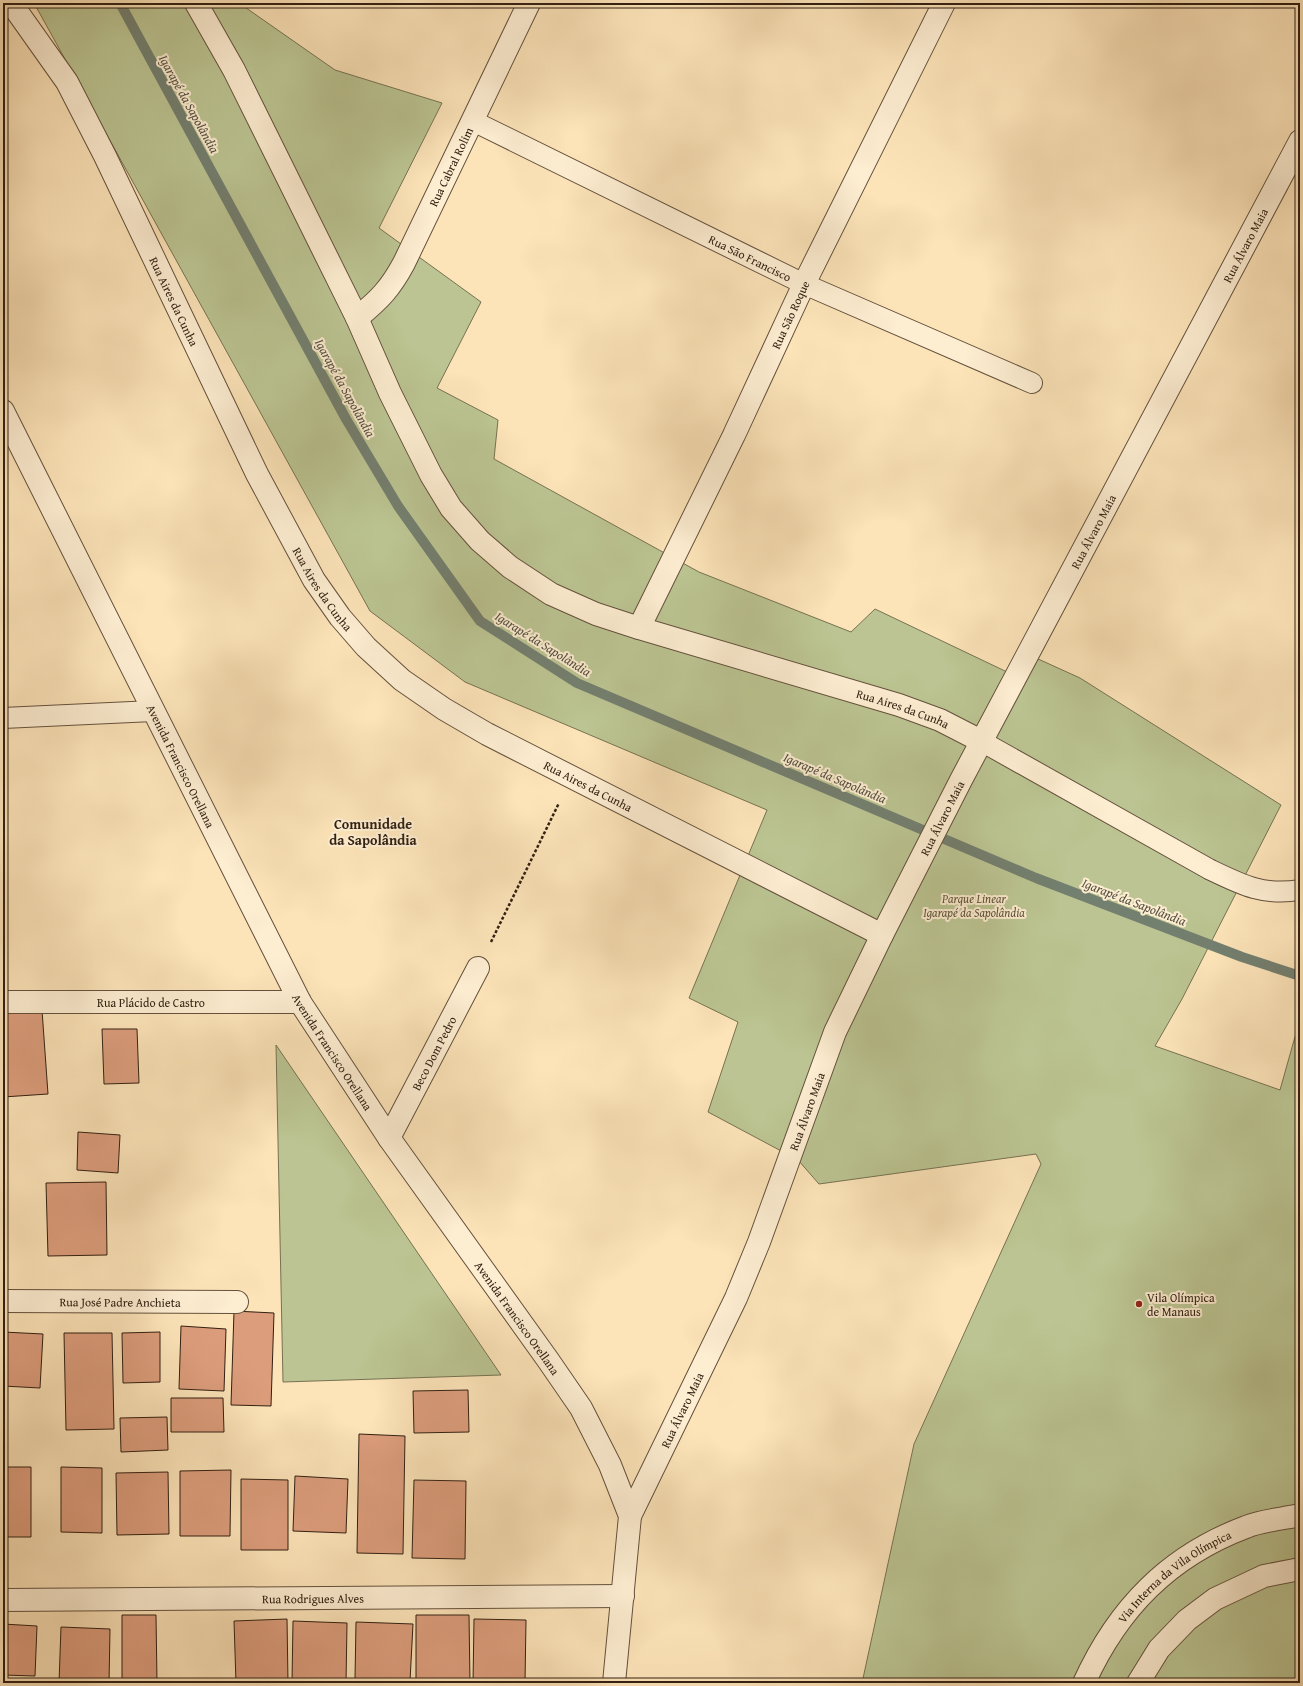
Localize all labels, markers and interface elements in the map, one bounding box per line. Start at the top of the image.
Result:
water label: Igarapé da Sapolândia [154,51,224,157]
street label: Rua Cabral Rolim [424,124,477,209]
street label: Rua Álvaro Maia [1218,205,1272,285]
street label: Rua São Francisco [706,230,794,285]
street label: Rua Aires da Cunha [146,254,203,349]
street label: Rua São Roque [767,277,813,351]
water label: Igarapé da Sapolândia [310,335,380,441]
street label: Rua Álvaro Maia [1066,491,1120,572]
street label: Rua Aires da Cunha [289,544,357,635]
water label: Igarapé da Sapolândia [491,607,595,681]
street label: Rua Aires da Cunha [854,684,953,732]
street label: Avenida Francisco Orellana [143,701,220,831]
water label: Igarapé da Sapolândia [781,748,889,808]
street label: Rua Aires da Cunha [541,756,636,815]
street label: Rua Álvaro Maia [916,777,968,858]
district label: Comunidade da Sapolândia [329,814,418,850]
water label: Igarapé da Sapolândia [1079,873,1189,931]
park label: Parque Linear Igarapé da Sapolândia [923,890,1025,921]
street label: Avenida Francisco Orellana [289,991,377,1114]
street label: Rua Plácido de Castro [97,994,205,1011]
street label: Beco Dom Pedro [407,1013,460,1093]
street label: Rua Álvaro Maia [784,1070,828,1153]
street label: Avenida Francisco Orellana [471,1257,564,1378]
place label: Vila Olímpica de Manaus [1147,1289,1215,1320]
street label: Rua José Padre Anchieta [59,1293,181,1310]
marker: Vila Olímpica de Manaus [1134,1299,1144,1309]
street label: Rua Álvaro Maia [656,1369,707,1450]
street label: Via Interna da Vila Olímpica [1113,1526,1234,1626]
street label: Rua Rodrigues Alves [262,1589,364,1607]

